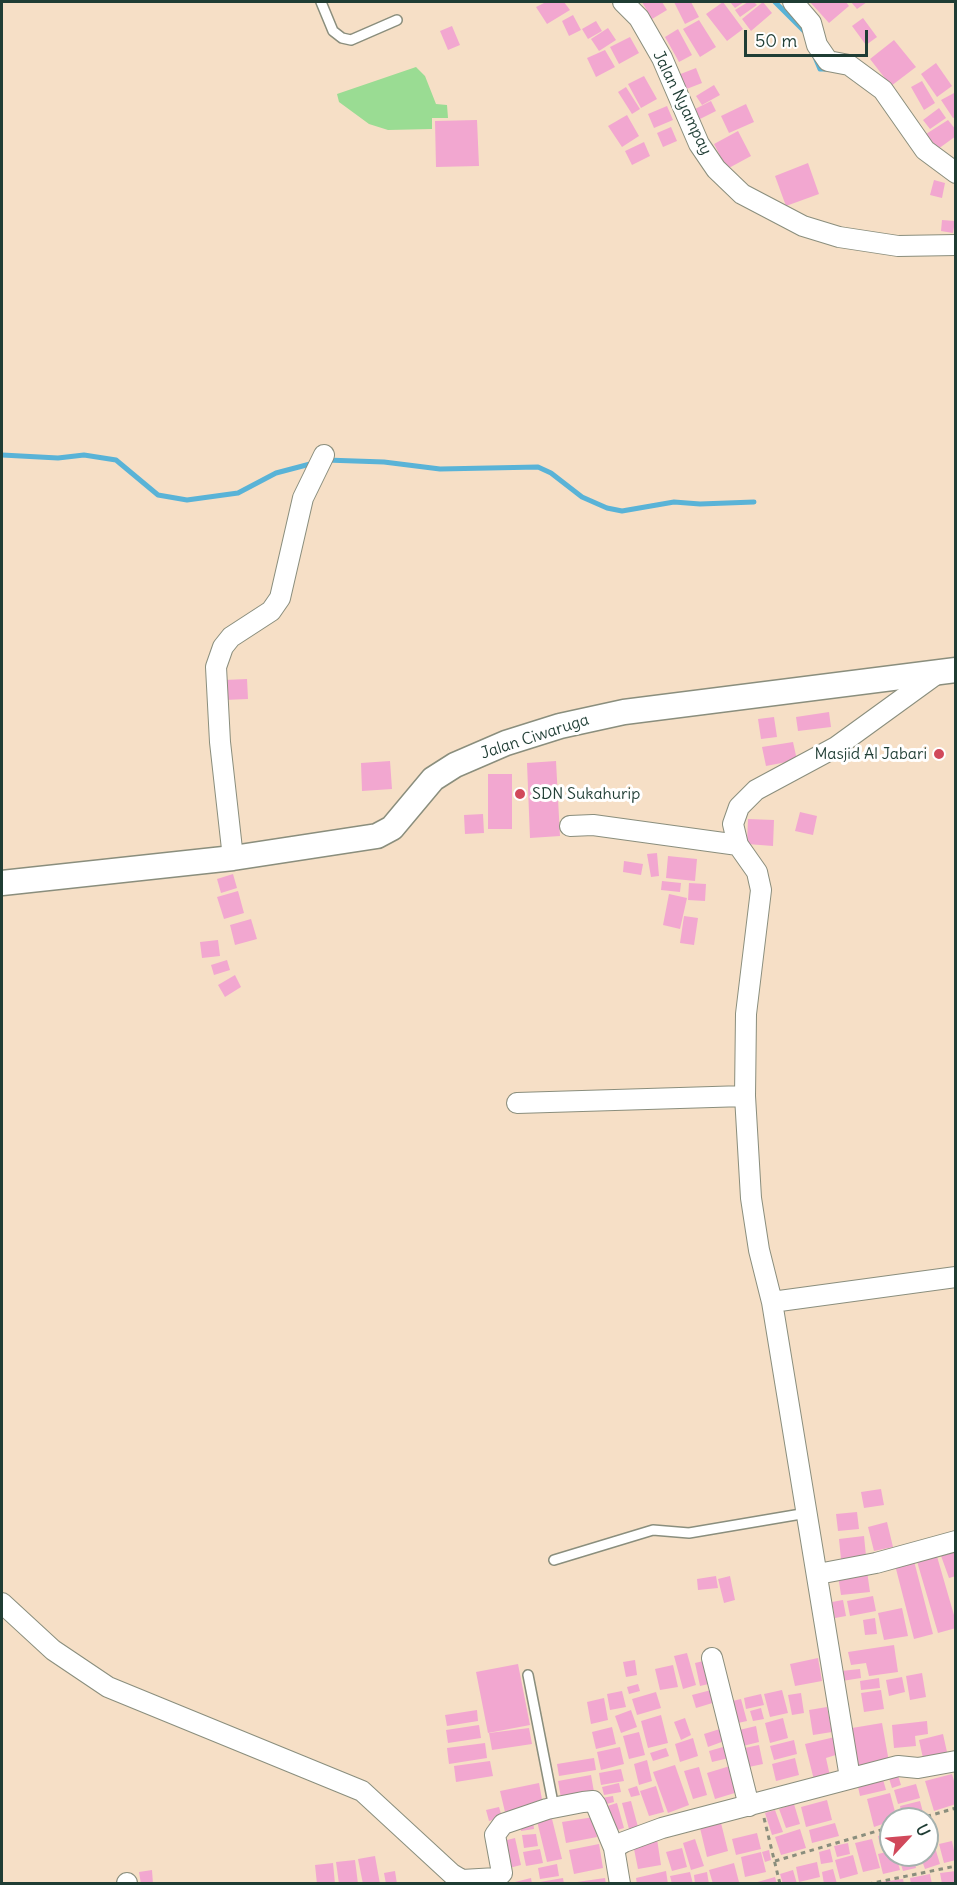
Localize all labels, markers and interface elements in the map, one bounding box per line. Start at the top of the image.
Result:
scale bar [747,18,872,56]
text: 50 m [755,29,797,52]
street label: Jalan Nyampay [648,48,716,158]
street label: Jalan Ciwaruga [478,710,592,764]
place label: Masjid Al Jabari [814,744,927,764]
marker: Masjid Al Jabari [932,747,946,761]
place label: SDN Sukahurip [532,784,640,804]
marker: SDN Sukahurip [513,787,527,801]
north arrow [879,1807,939,1867]
text: U [912,1821,935,1839]

